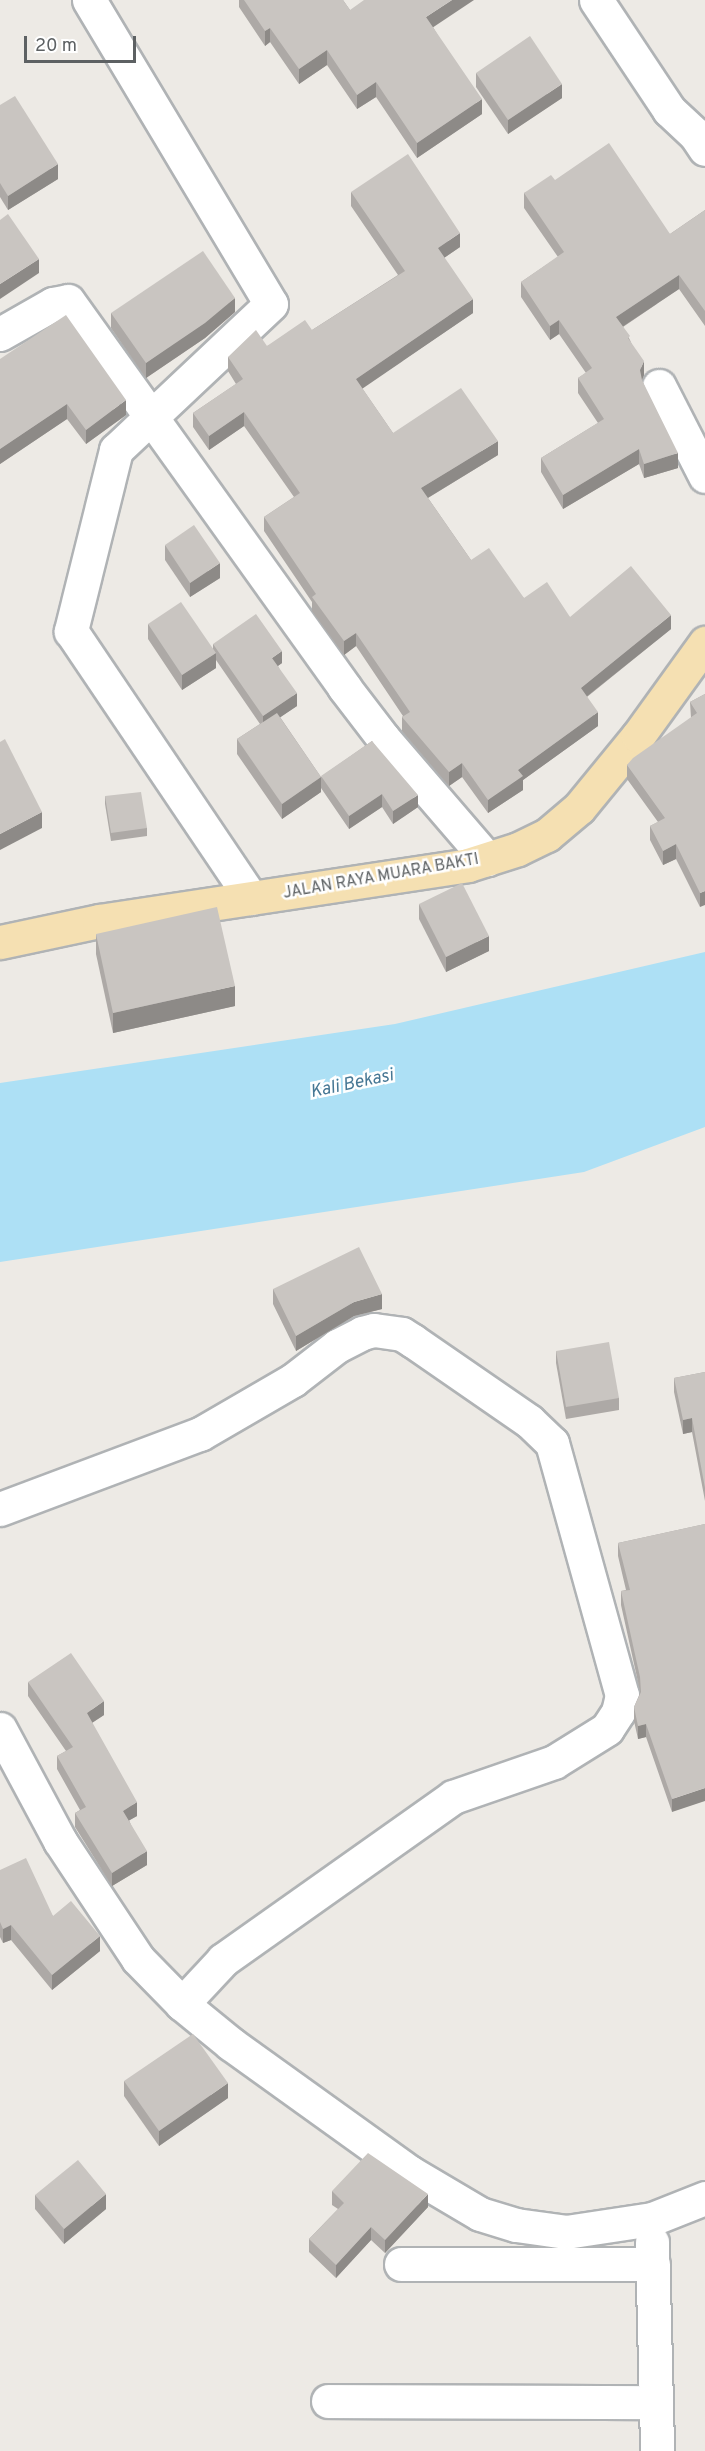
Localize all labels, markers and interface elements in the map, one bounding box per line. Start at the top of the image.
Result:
scale bar [27,24,140,62]
text: 20 m [35,35,77,58]
street label: JALAN RAYA MUARA BAKTI [281,850,481,904]
water label: Kali Bekasi [308,1066,396,1104]

